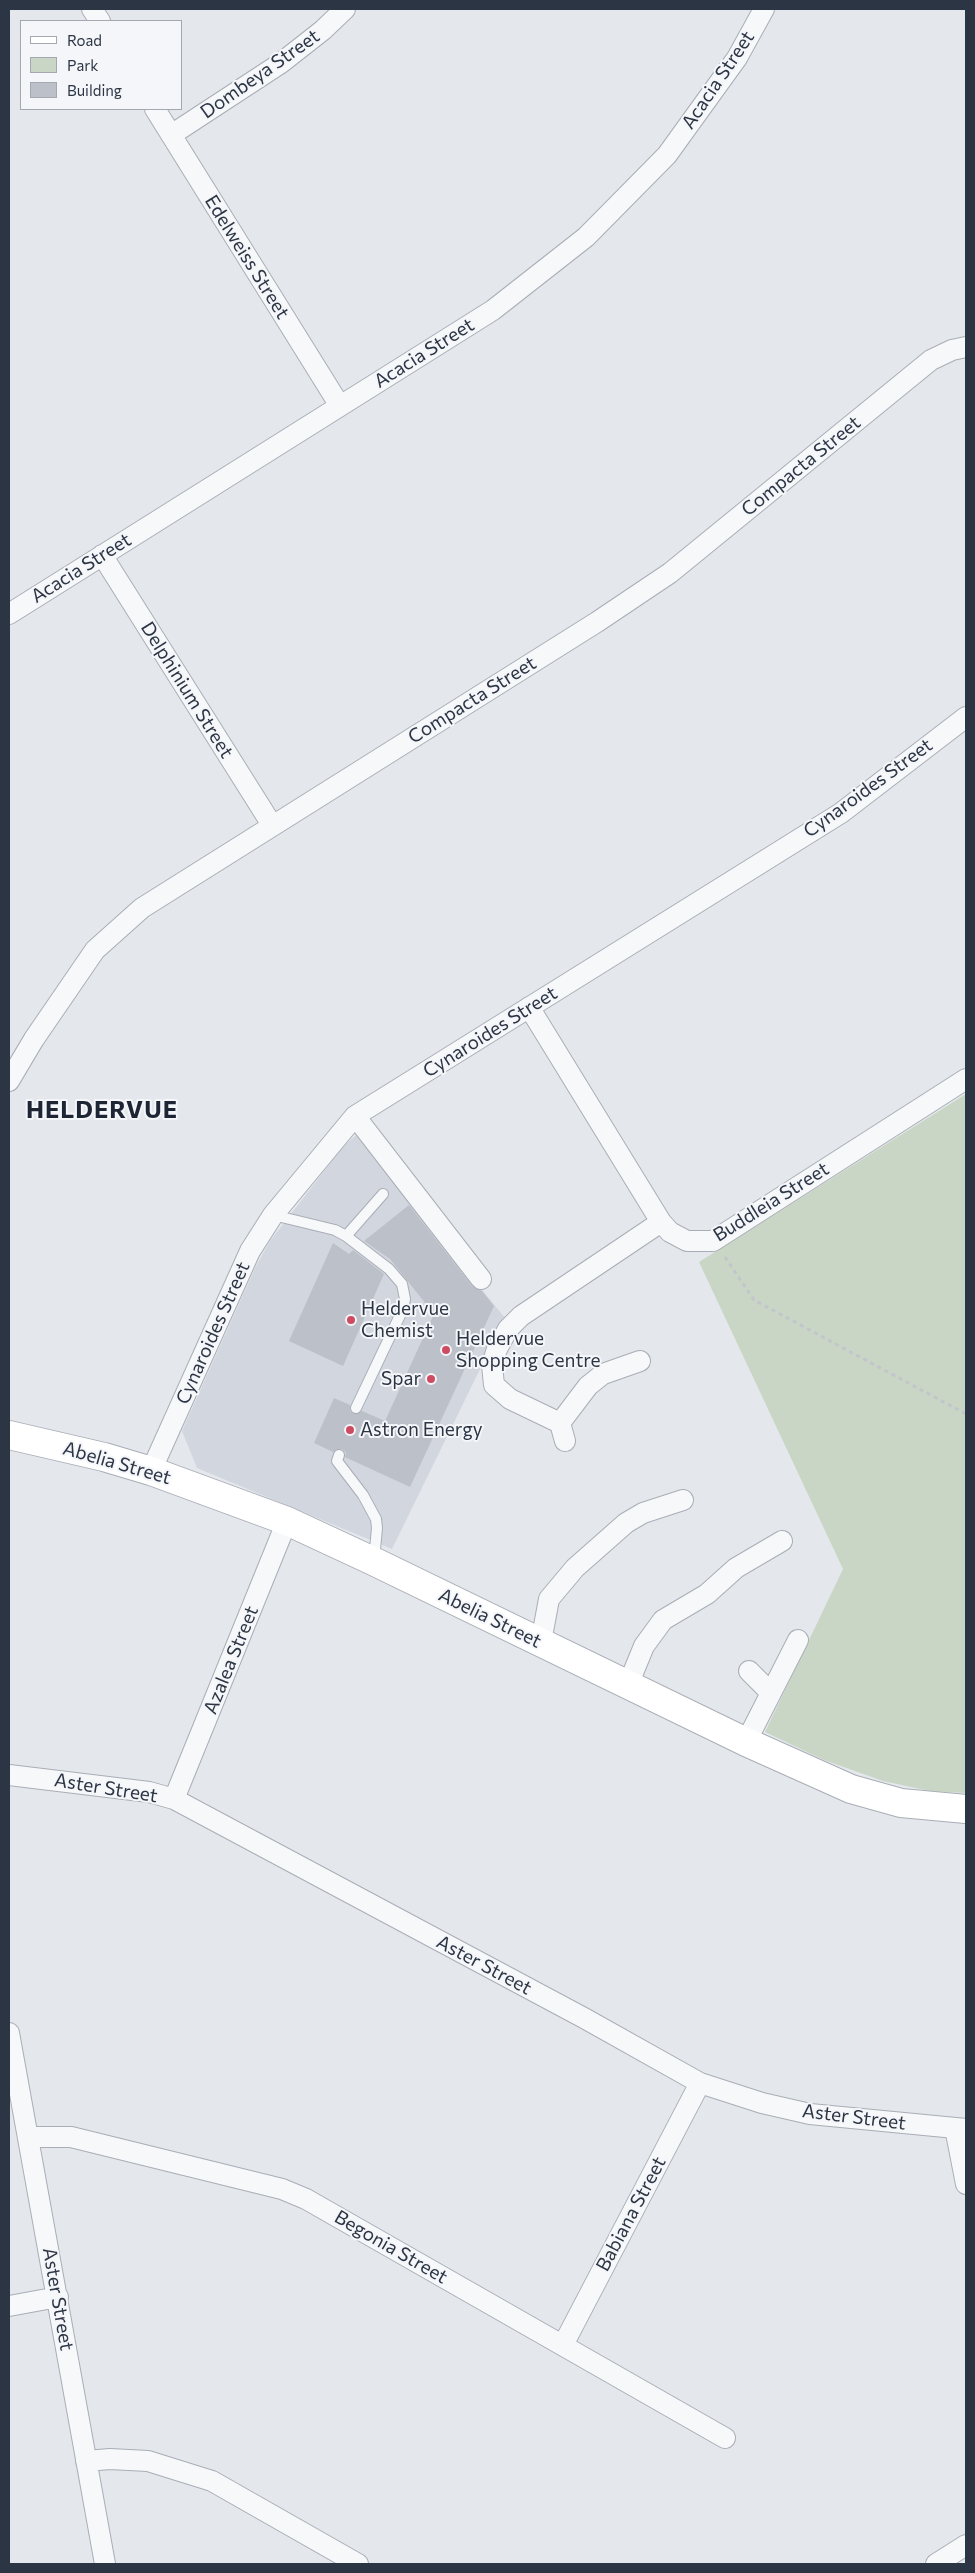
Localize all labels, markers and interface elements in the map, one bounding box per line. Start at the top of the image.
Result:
legend [20,20,182,110]
street label: Dombeya Street [196,25,324,123]
street label: Acacia Street [677,27,759,133]
text: Road [67,31,102,49]
text: Park [67,56,98,74]
text: Building [67,81,122,99]
street label: Edelweiss Street [200,191,294,323]
street label: Acacia Street [370,313,478,393]
street label: Compacta Street [737,411,865,521]
street label: Acacia Street [27,528,135,608]
street label: Delphinium Street [136,618,238,762]
street label: Compacta Street [404,651,540,749]
street label: Cynaroides Street [799,734,937,842]
street label: Cynaroides Street [419,982,561,1082]
district label: HELDERVUE [25,1096,179,1124]
street label: Buddleia Street [709,1157,833,1247]
street label: Cynaroides Street [171,1258,255,1408]
place label: Heldervue Chemist [361,1298,449,1342]
marker: Heldervue Chemist [345,1314,357,1326]
place label: Heldervue Shopping Centre [456,1328,601,1372]
marker: Heldervue Shopping Centre [440,1344,452,1356]
place label: Spar [381,1368,421,1390]
marker: Spar [425,1373,437,1385]
place label: Astron Energy [360,1419,483,1441]
marker: Astron Energy [344,1424,356,1436]
street label: Abelia Street [60,1437,174,1489]
street label: Abelia Street [435,1583,545,1653]
street label: Azalea Street [199,1603,263,1717]
street label: Aster Street [53,1769,159,1807]
street label: Aster Street [433,1930,535,2000]
street label: Aster Street [801,2099,907,2135]
street label: Babiana Street [591,2153,671,2275]
street label: Begonia Street [330,2205,452,2289]
street label: Aster Street [38,2246,78,2352]

